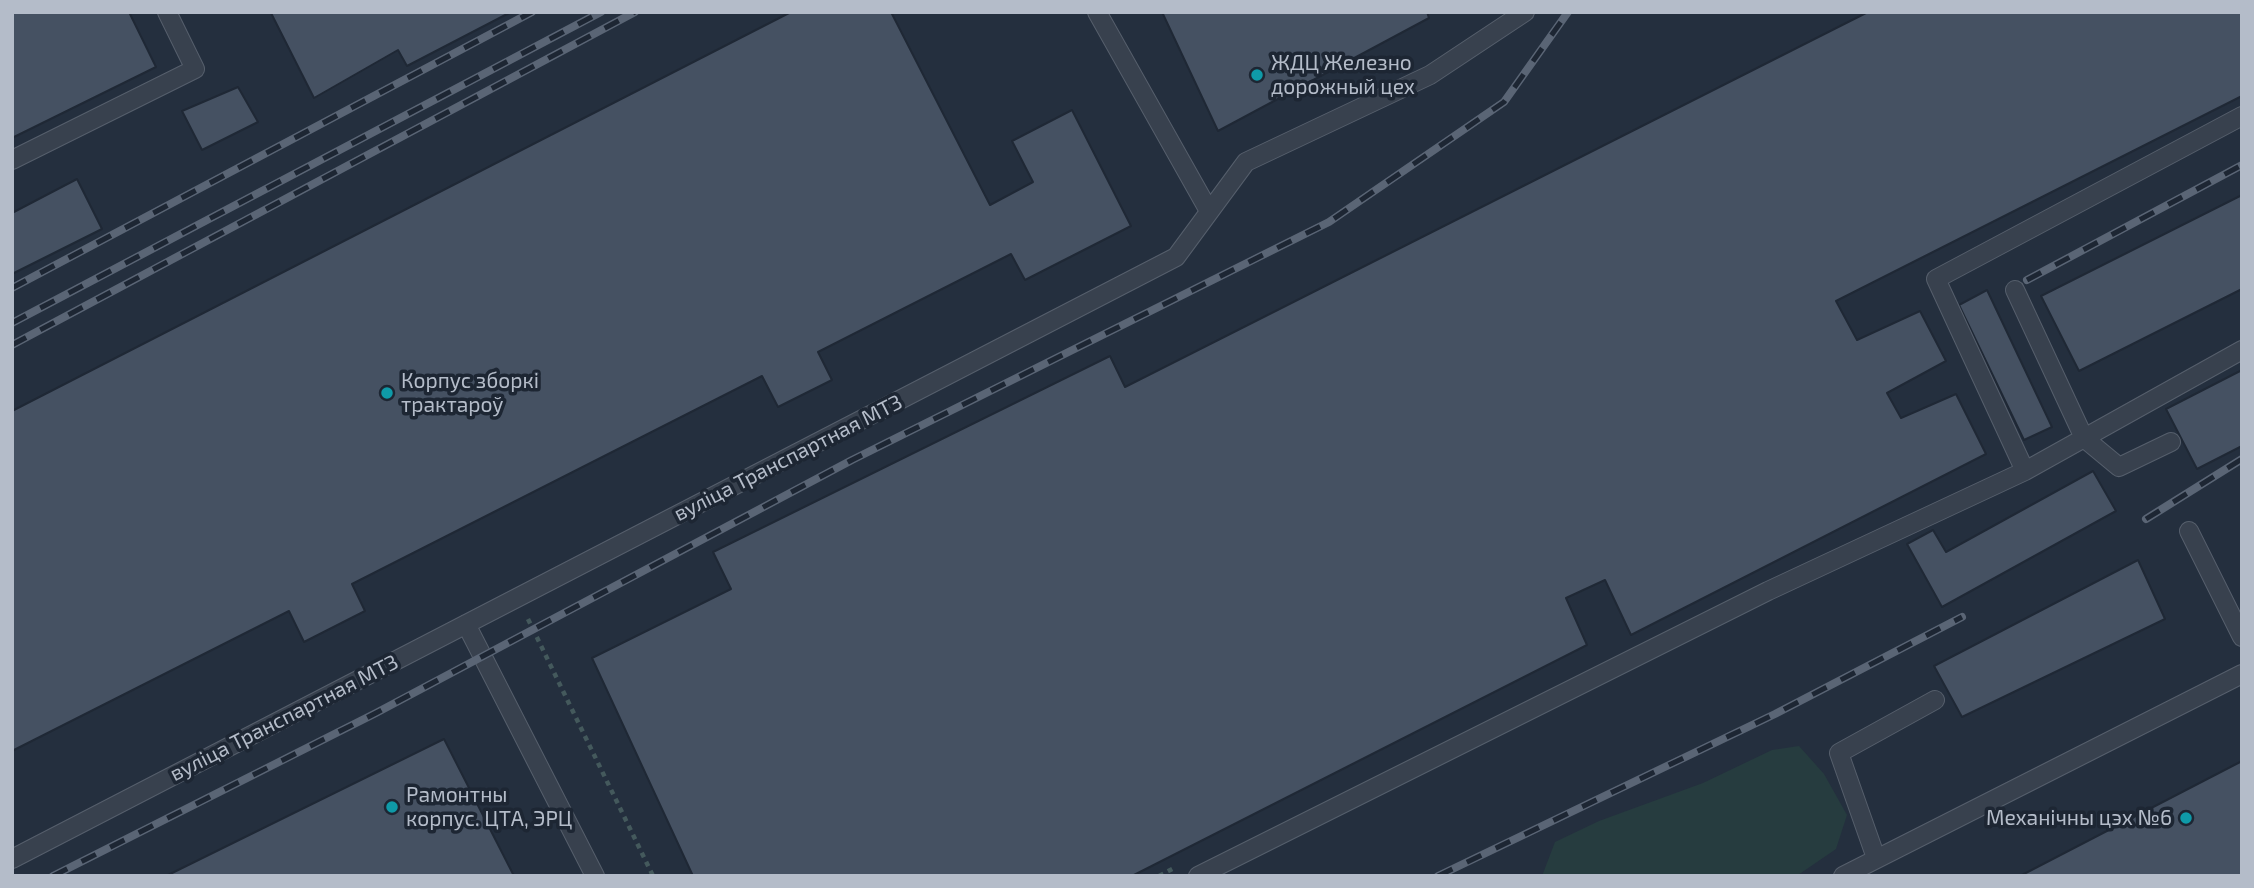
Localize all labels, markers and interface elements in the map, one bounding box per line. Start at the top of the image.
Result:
place label: ЖДЦ Железно дорожный цех [1271,50,1415,100]
marker: ЖДЦ Железно дорожный цех [1249,67,1265,83]
place label: Корпус зборкі трактароў [401,368,539,418]
marker: Корпус зборкі трактароў [379,385,395,401]
street label: вуліца Транспартная МТЗ [670,389,906,527]
street label: вуліца Транспартная МТЗ [166,649,402,787]
place label: Рамонтны корпус. ЦТА, ЭРЦ [406,782,572,832]
marker: Рамонтны корпус. ЦТА, ЭРЦ [384,799,400,815]
place label: Механічны цэх №6 [1986,805,2172,831]
marker: Механічны цэх №6 [2178,810,2194,826]

